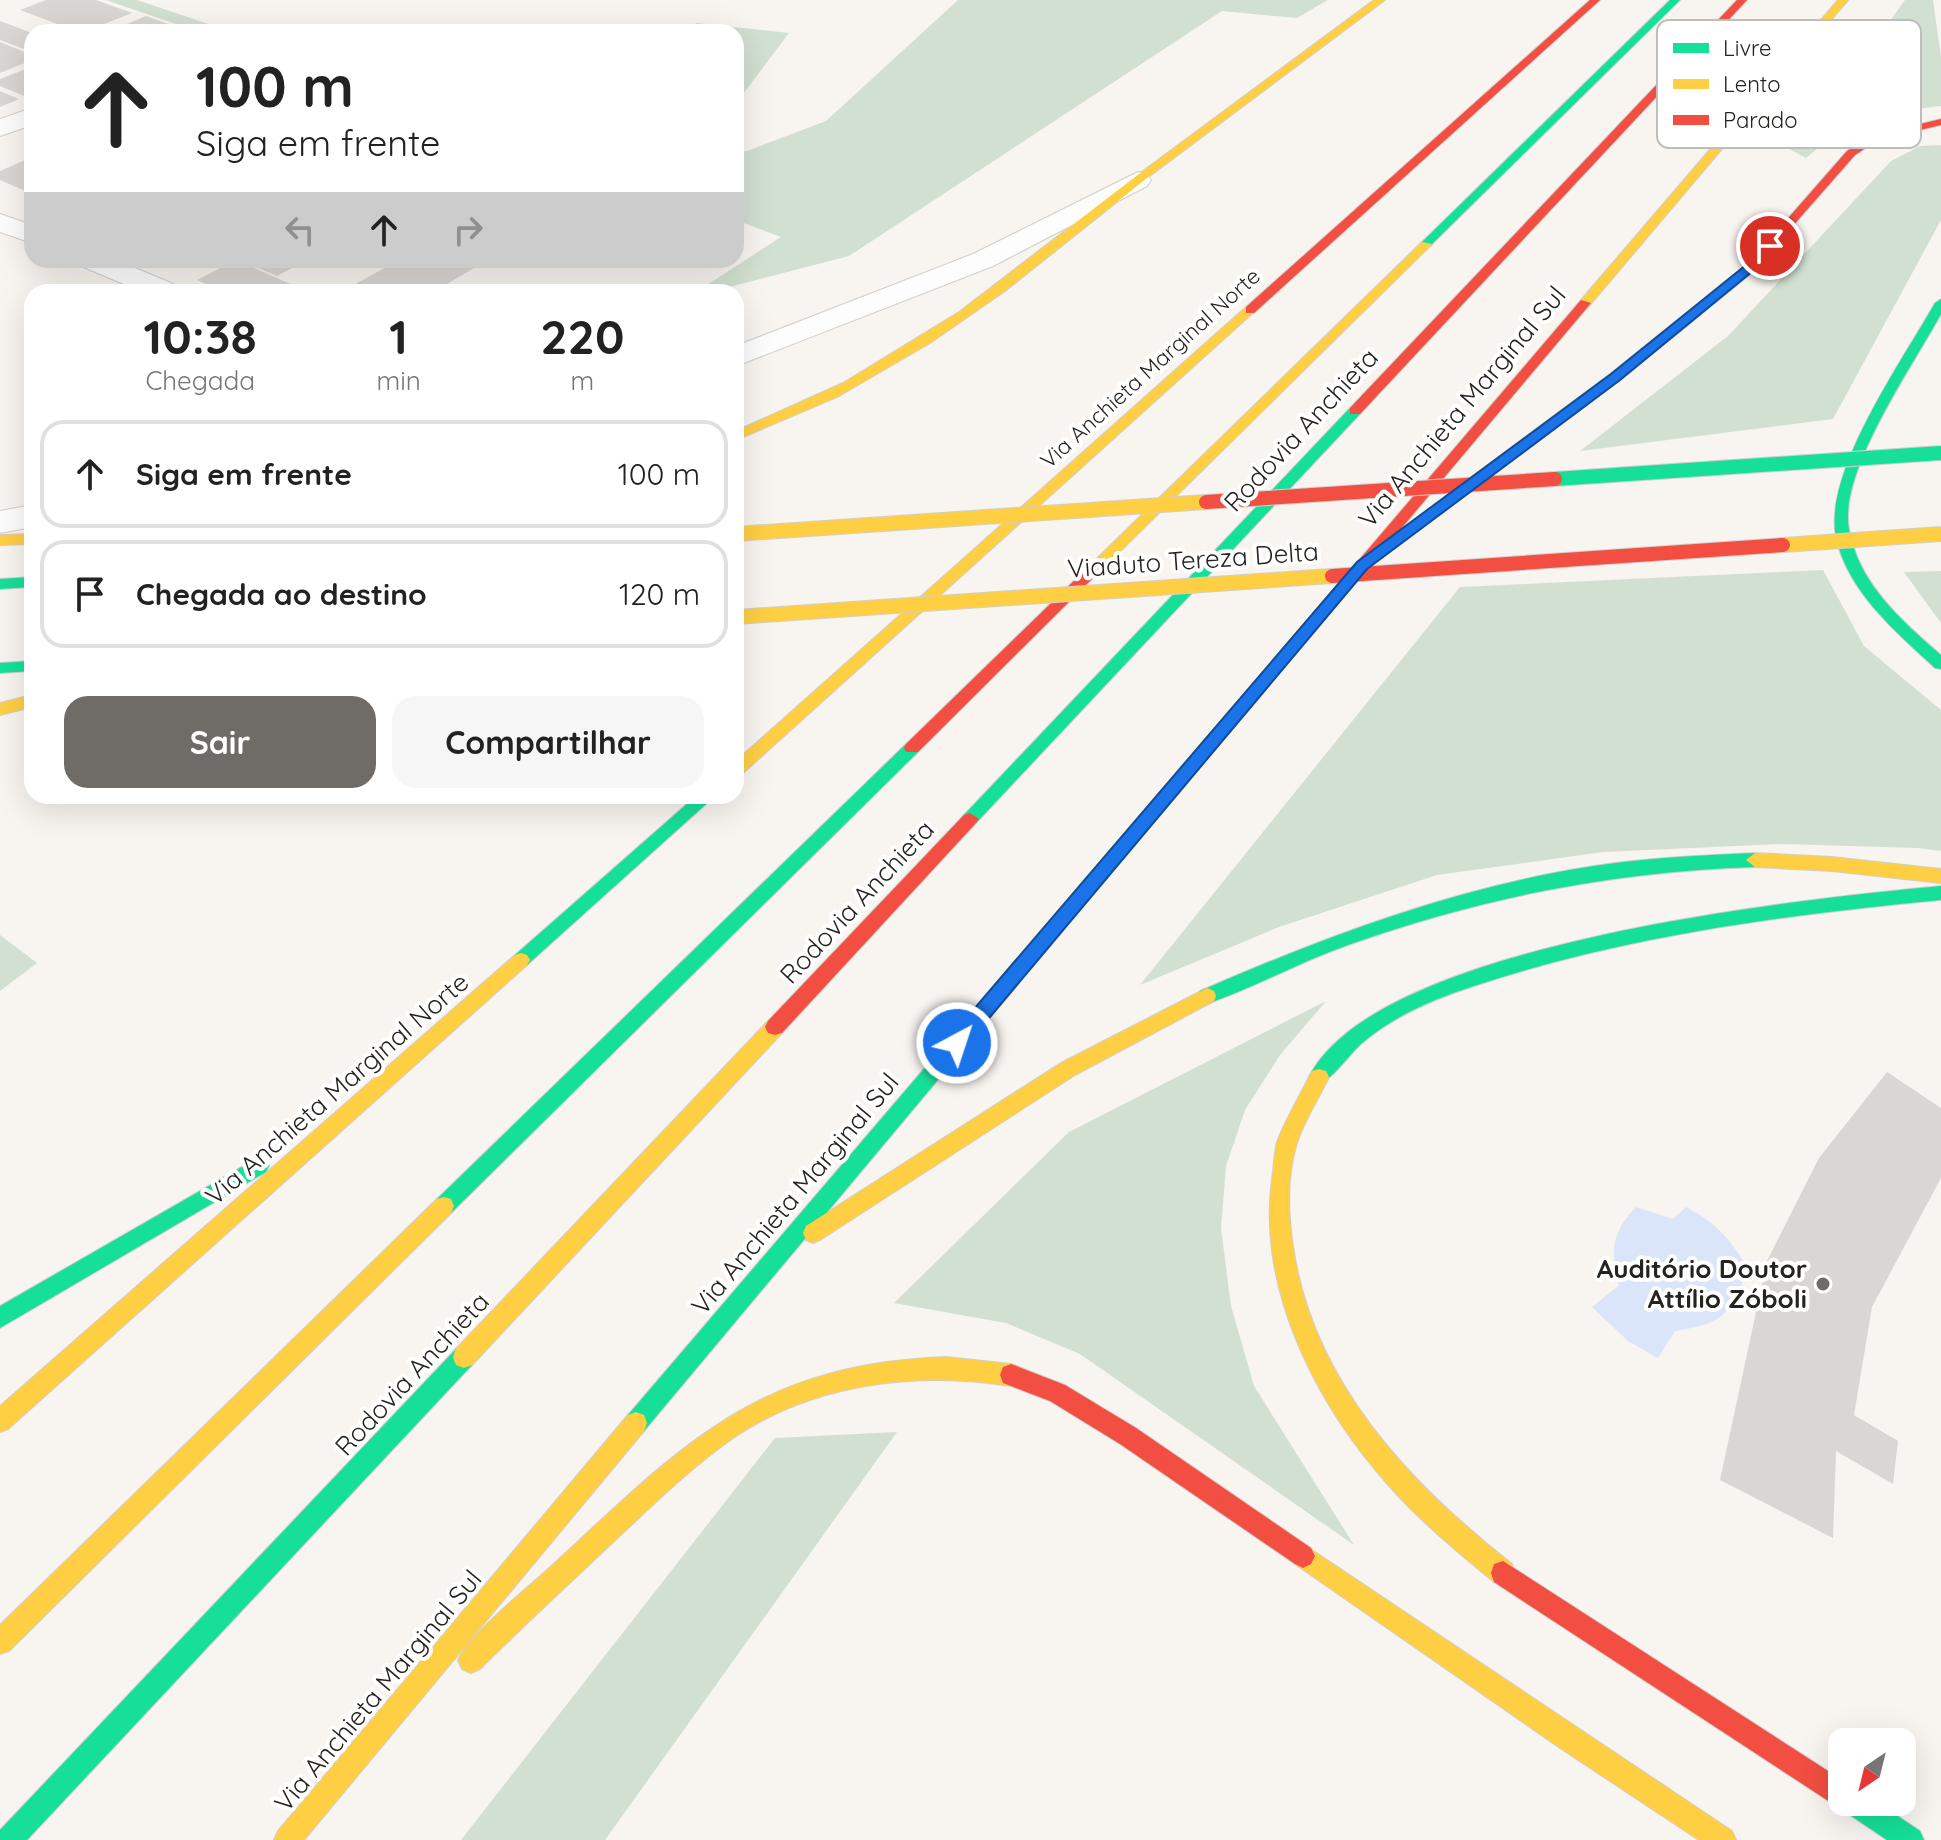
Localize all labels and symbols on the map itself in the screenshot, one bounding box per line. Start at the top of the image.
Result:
legend [1657,20,1921,148]
text: Livre [1723,34,1771,62]
text: Lento [1723,70,1781,98]
text: Parado [1723,106,1798,134]
pin [1736,212,1804,280]
street label: Via Anchieta Marginal Norte [1034,262,1266,474]
street label: Via Anchieta Marginal Sul [1351,279,1572,534]
street label: Rodovia Anchieta [1216,341,1385,518]
street label: Viaduto Tereza Delta [1066,534,1320,585]
street label: Rodovia Anchieta [772,813,941,990]
street label: Via Anchieta Marginal Norte [198,965,475,1212]
position arrow [915,1001,999,1085]
street label: Via Anchieta Marginal Sul [684,1066,905,1321]
place label: Auditório Doutor Attílio Zóboli [1597,1252,1807,1315]
marker: Auditório Doutor Attílio Zóboli [1814,1275,1832,1293]
street label: Rodovia Anchieta [327,1285,496,1462]
street label: Via Anchieta Marginal Sul [267,1563,488,1818]
north arrow [1828,1728,1916,1816]

